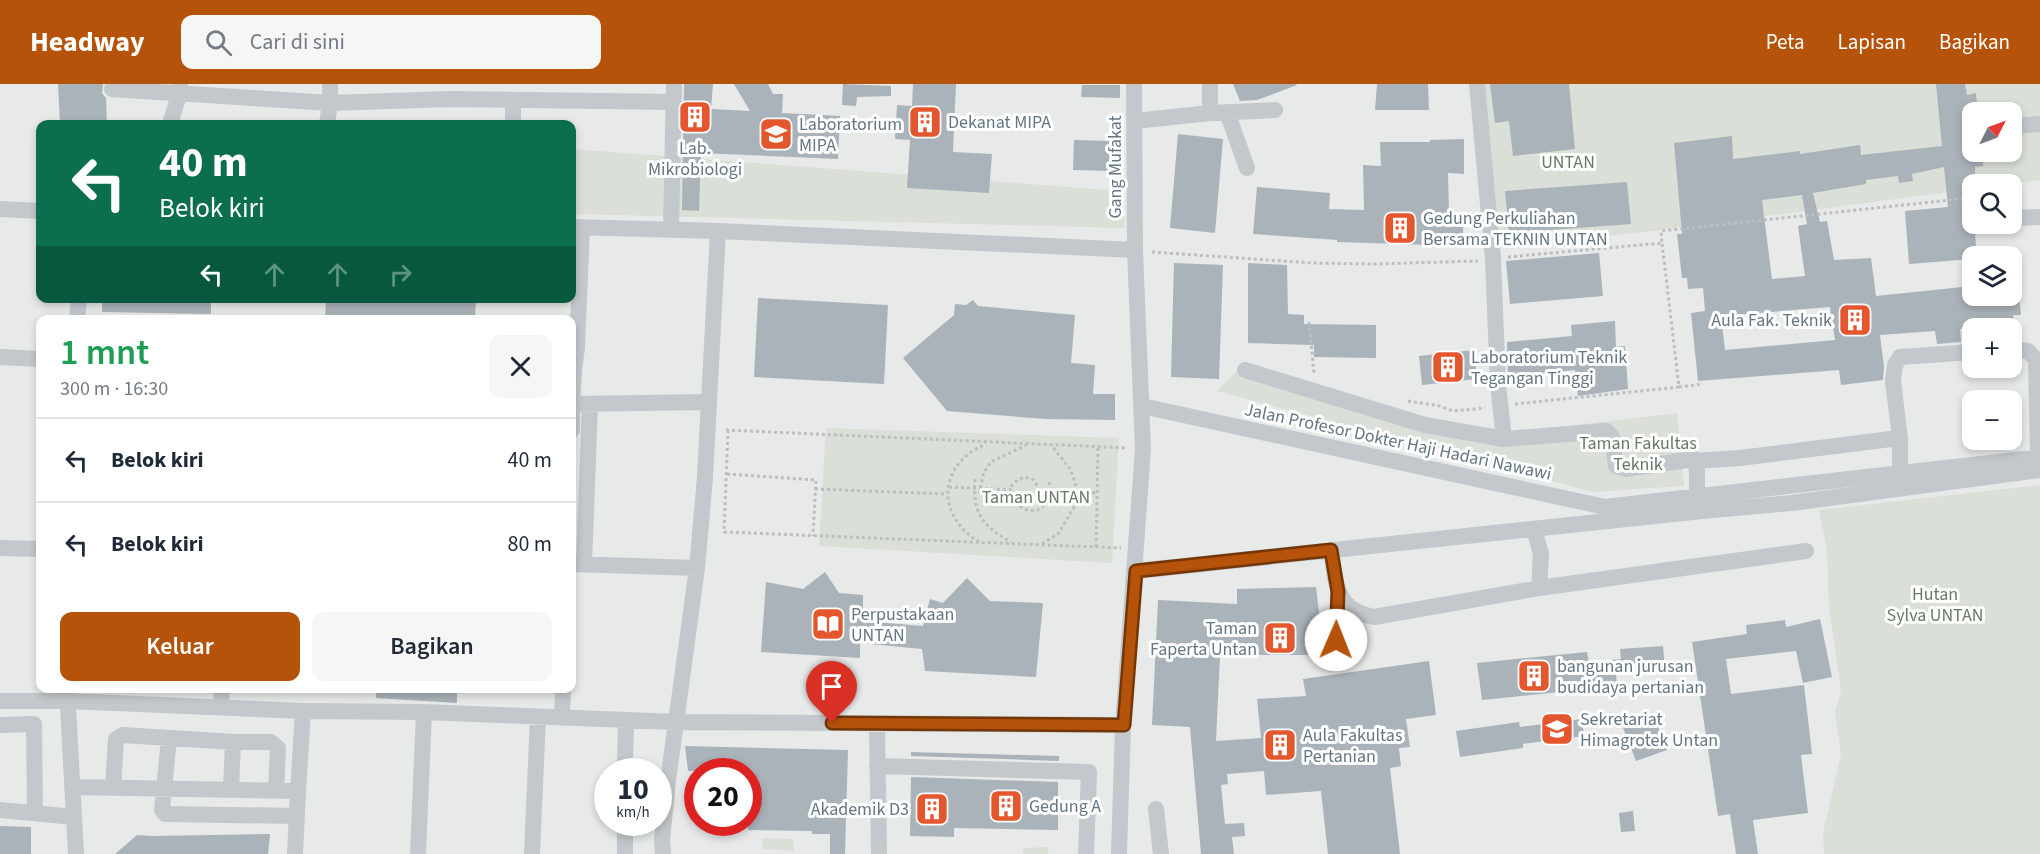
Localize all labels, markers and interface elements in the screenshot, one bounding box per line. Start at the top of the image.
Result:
search box [181,15,601,69]
text: Headway [30,22,145,62]
icon: search [202,26,235,59]
text: Cari di sini [250,26,345,58]
text: Peta [1766,27,1805,57]
text: Lapisan [1838,27,1906,57]
text: Bagikan [1939,27,2010,57]
building icon: Lab. Mikrobiologi [677,99,713,135]
north arrow [1962,102,2022,162]
map controls [1962,102,2022,450]
building icon: Dekanat MIPA [907,104,943,140]
place label: Dekanat MIPA [948,110,1051,135]
place label: Laboratorium MIPA [799,112,902,158]
street label: Gang Mufakat [1103,115,1128,219]
school or university icon: Laboratorium MIPA [758,116,794,152]
text: 40 m [159,133,248,193]
place label: Lab. Mikrobiologi [648,136,742,182]
icon: left [60,144,138,222]
park label: UNTAN [1541,150,1595,175]
button: search [1962,174,2022,234]
text: Belok kiri [159,189,265,228]
place label: Gedung Perkuliahan Bersama TEKNIN UNTAN [1423,206,1608,252]
building icon: Gedung Perkuliahan Bersama TEKNIN UNTAN [1382,210,1418,246]
button: layers [1962,246,2022,306]
icon: left [195,258,228,291]
icon: ahead [258,258,291,291]
icon: ahead [321,258,354,291]
icon: right [384,258,417,291]
building icon: Aula Fak. Teknik [1837,302,1873,338]
place label: Aula Fak. Teknik [1711,308,1832,333]
button: + [1962,318,2022,378]
text: 1 mnt [60,327,149,378]
button: close [489,335,552,398]
place label: Laboratorium Teknik Tegangan Tinggi [1471,345,1627,391]
building icon: Laboratorium Teknik Tegangan Tinggi [1430,349,1466,385]
text: 300 m · 16:30 [60,375,168,403]
button: − [1962,390,2022,450]
street label: Jalan Profesor Dokter Haji Hadari Nawawi [1242,397,1554,487]
park label: Taman Fakultas Teknik [1579,431,1697,477]
icon: left [60,444,93,477]
text: Belok kiri [111,444,204,476]
text: 40 m [507,444,552,476]
park label: Taman UNTAN [982,485,1090,510]
icon: left [60,528,93,561]
text: Belok kiri [111,528,204,560]
text: 80 m [507,528,552,560]
park label: Hutan Sylva UNTAN [1887,582,1983,628]
place label: Perpustakaan UNTAN [851,602,954,648]
library icon: Perpustakaan UNTAN [810,606,846,642]
position arrow [1304,608,1368,672]
button: Keluar [60,612,300,681]
button: Bagikan [312,612,552,681]
place label: Taman Faperta Untan [1150,616,1257,662]
building icon: Taman Faperta Untan [1262,620,1298,656]
place label: bangunan jurusan budidaya pertanian [1557,654,1704,700]
building icon: bangunan jurusan budidaya pertanian [1516,658,1552,694]
pin [806,661,857,723]
icon: arrive [815,670,848,703]
place label: Sekretariat Himagrotek Untan [1580,707,1718,753]
school or university icon: Sekretariat Himagrotek Untan [1539,711,1575,747]
place label: Aula Fakultas Pertanian [1303,723,1402,769]
building icon: Aula Fakultas Pertanian [1262,727,1298,763]
speed limit sign: 20 [684,758,762,836]
text: 10 [617,768,649,811]
building icon: Gedung A [988,788,1024,824]
building icon: Akademik D3 [914,791,950,827]
place label: Gedung A [1029,794,1101,819]
place label: Akademik D3 [811,797,909,822]
text: km/h [616,802,650,823]

